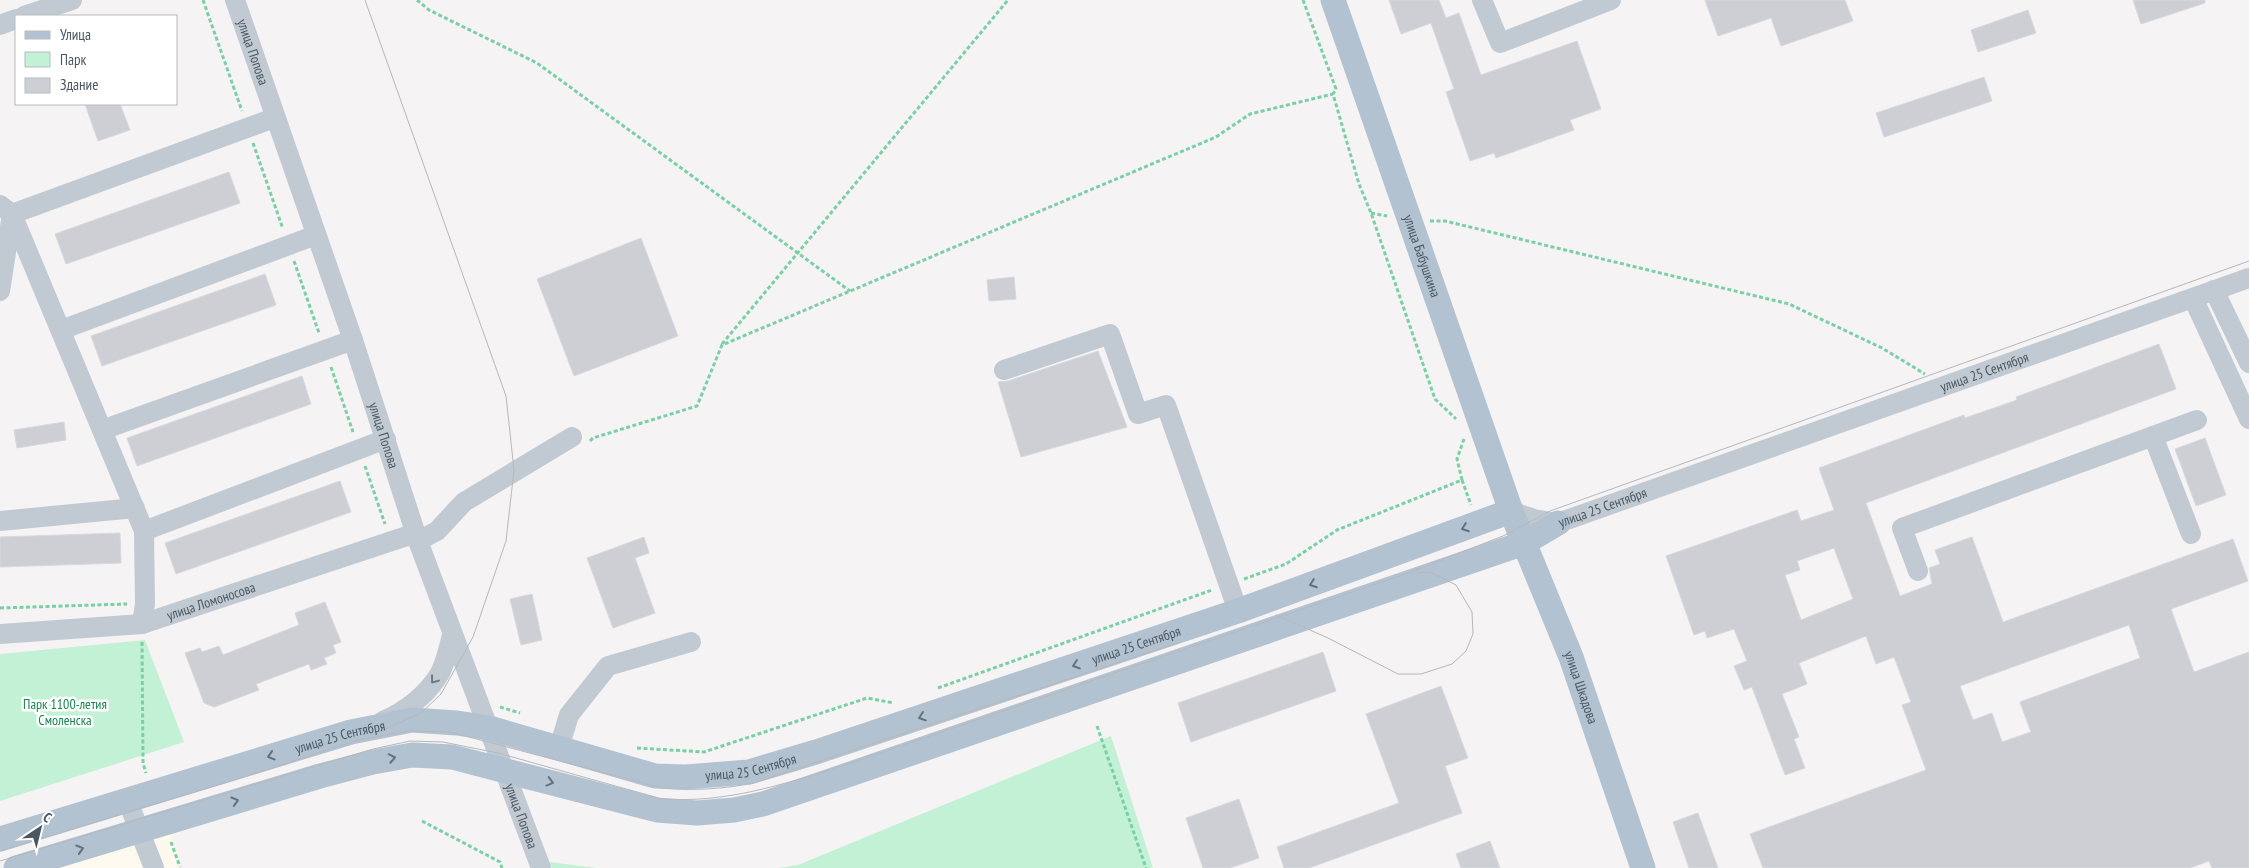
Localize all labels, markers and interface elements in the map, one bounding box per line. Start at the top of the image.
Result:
legend [15,15,178,105]
street label: улица Попова [233,17,273,87]
text: Улица [60,25,91,44]
text: Парк [60,50,86,69]
text: Здание [60,75,98,94]
street label: улица Бабушкина [1399,212,1445,300]
street label: улица 25 Сентября [1938,348,2031,396]
street label: улица Попова [365,400,403,471]
street label: улица 25 Сентября [1556,483,1649,531]
one-way arrow [1461,522,1470,532]
street label: улица Ломоносова [164,578,258,624]
one-way arrow [1309,578,1317,588]
street label: улица 25 Сентября [1089,622,1183,668]
street label: улица Шкадова [1560,648,1602,726]
one-way arrow [1073,660,1081,670]
one-way arrow [432,674,440,683]
park label: Парк 1100-летия Смоленска [23,695,107,729]
one-way arrow [918,711,927,721]
street label: улица 25 Сентября [293,717,387,758]
street label: улица 25 Сентября [704,749,798,784]
one-way arrow [268,751,276,761]
one-way arrow [387,753,396,764]
one-way arrow [546,777,554,787]
street label: улица Попова [501,781,542,851]
one-way arrow [231,797,239,807]
north arrow [15,803,65,853]
text: С [40,808,56,827]
one-way arrow [75,844,83,854]

